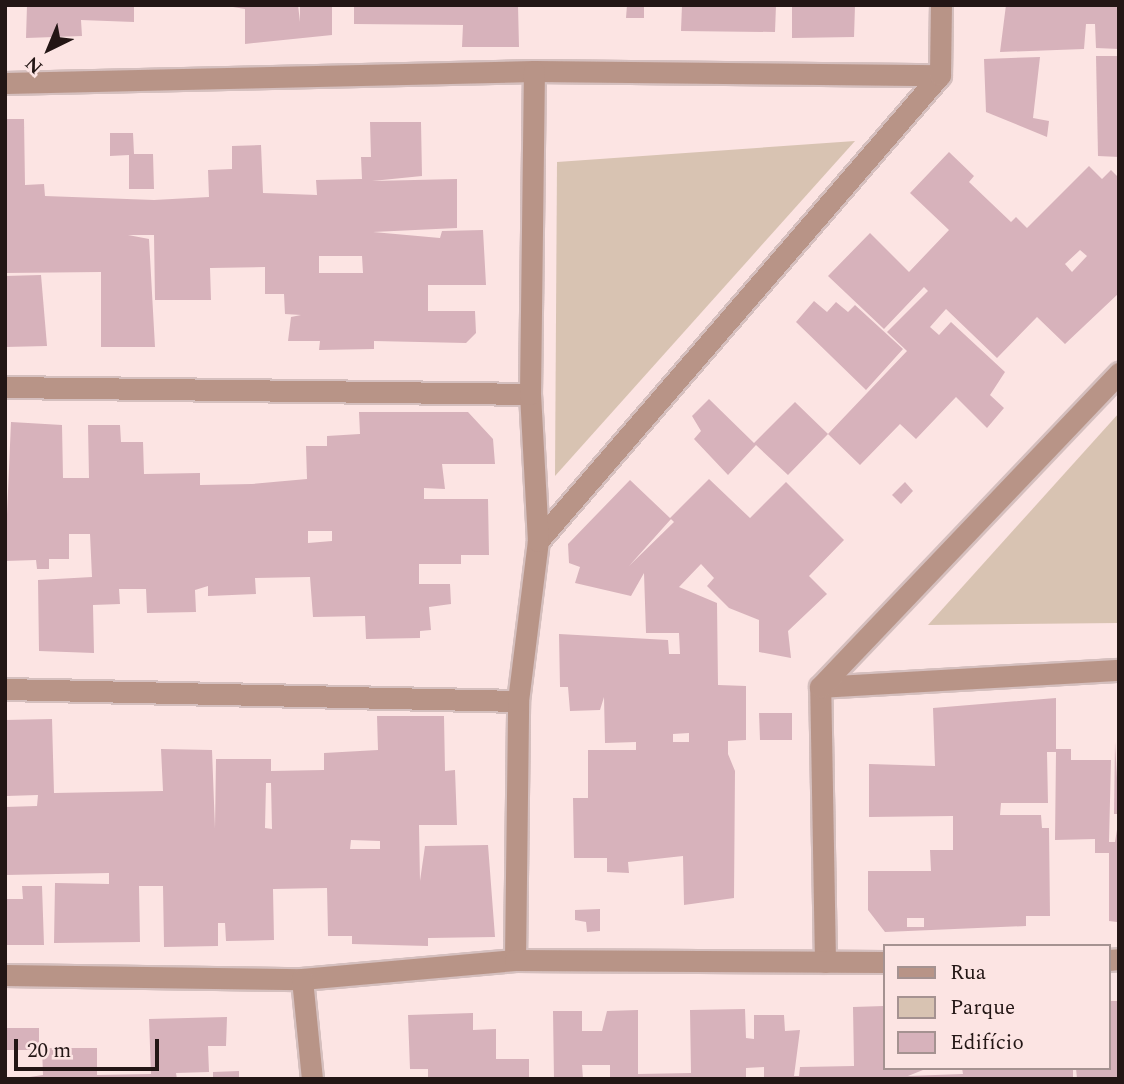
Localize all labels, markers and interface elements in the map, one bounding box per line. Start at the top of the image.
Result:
north arrow [14,14,84,84]
text: N [19,49,50,81]
legend [883,944,1110,1070]
text: Rua [950,957,986,989]
text: Parque [950,992,1015,1024]
scale bar [18,1024,163,1068]
text: Edifício [950,1027,1024,1059]
text: 20 m [27,1035,71,1067]

